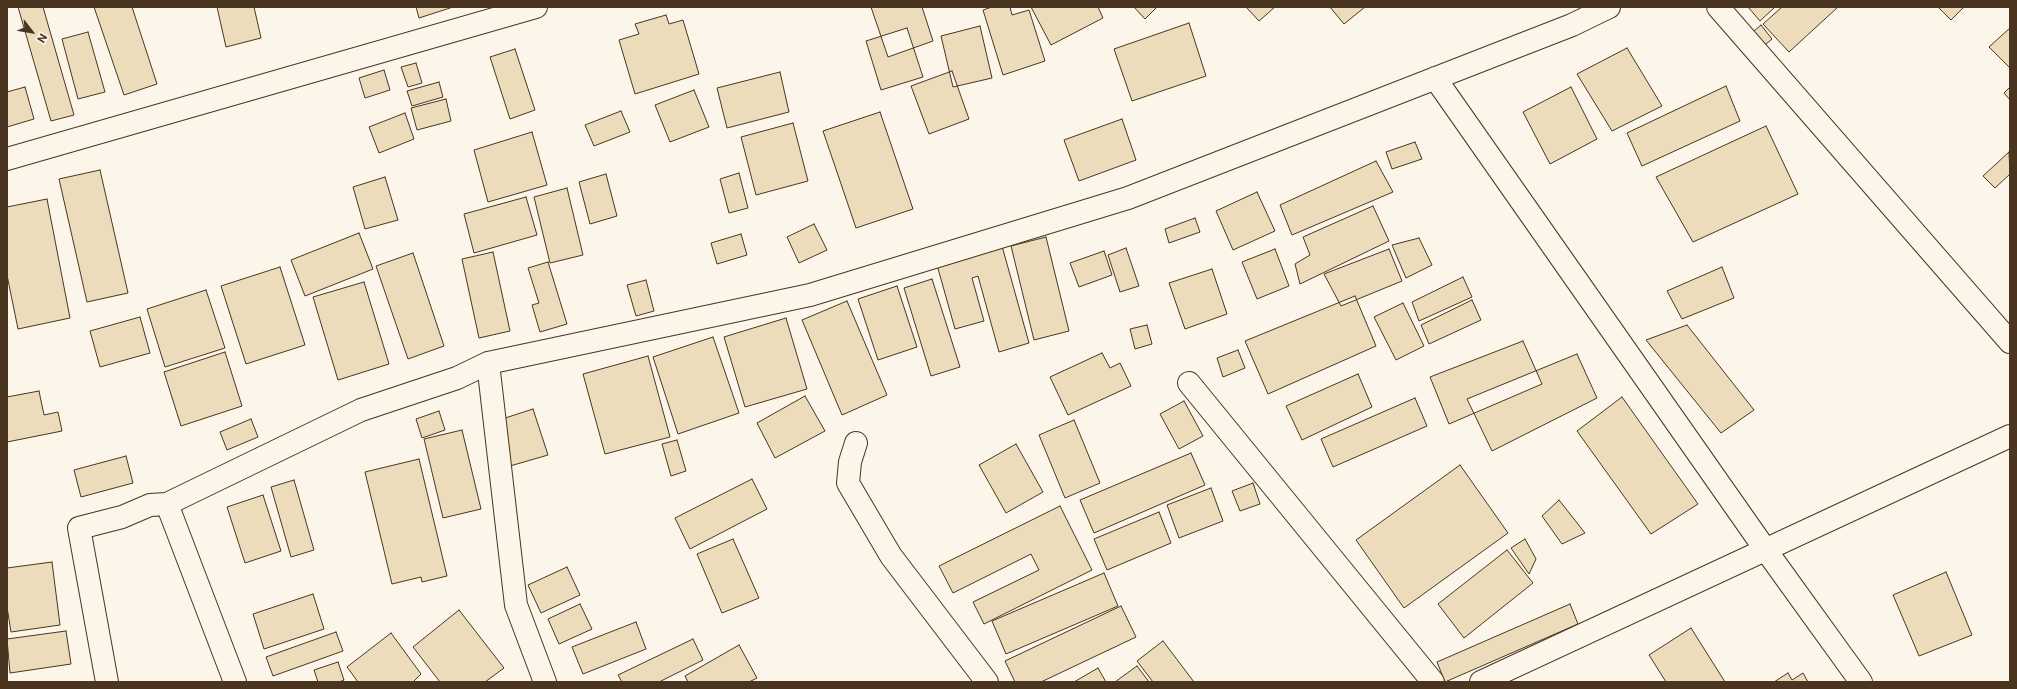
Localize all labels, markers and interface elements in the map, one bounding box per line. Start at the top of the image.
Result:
north arrow [12,12,52,52]
text: N [35,31,50,45]

